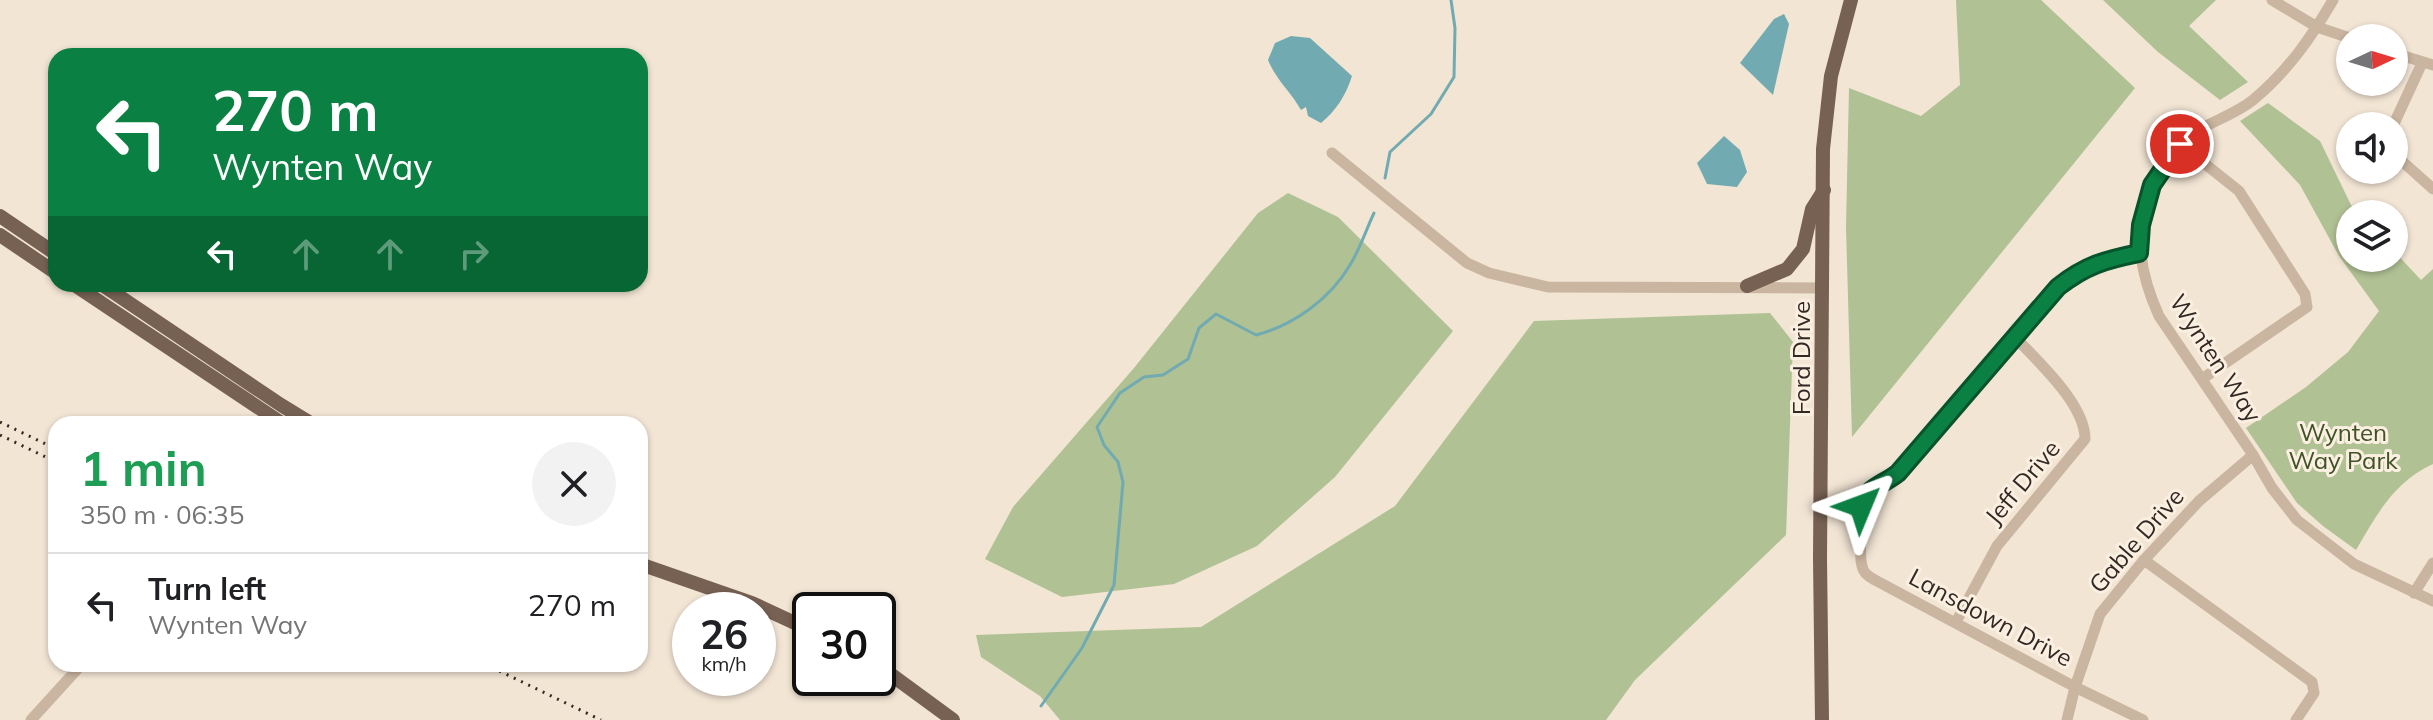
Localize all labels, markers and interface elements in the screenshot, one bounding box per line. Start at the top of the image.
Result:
north arrow [2336,24,2408,96]
map controls [2336,24,2408,272]
text: 270 m [212,75,379,145]
icon: left [80,80,184,184]
pin [2146,110,2214,178]
button: sound [2336,112,2408,184]
icon: arrive [2158,122,2202,166]
text: Wynten Way [212,144,432,189]
button: layers [2336,200,2408,272]
icon: left [200,232,244,276]
icon: ahead [284,232,328,276]
icon: ahead [368,232,412,276]
icon: right [452,232,496,276]
street label: Wynten Way [2163,288,2269,428]
street label: Ford Drive [1786,301,1816,415]
park label: Wynten Way Park [2288,417,2398,475]
street label: Jeff Drive [1978,434,2066,530]
text: 1 min [80,438,207,498]
button: close [532,442,616,526]
position arrow [1819,464,1903,548]
street label: Gable Drive [2082,481,2190,599]
text: 350 m · 06:35 [80,498,244,531]
street label: Lansdown Drive [1904,561,2078,673]
text: Turn left [148,570,266,608]
icon: left [80,583,124,627]
text: 270 m [528,586,616,624]
speed limit sign: 30 [792,592,896,696]
text: Wynten Way [148,608,307,641]
text: 26 [700,609,748,659]
text: km/h [701,651,747,676]

